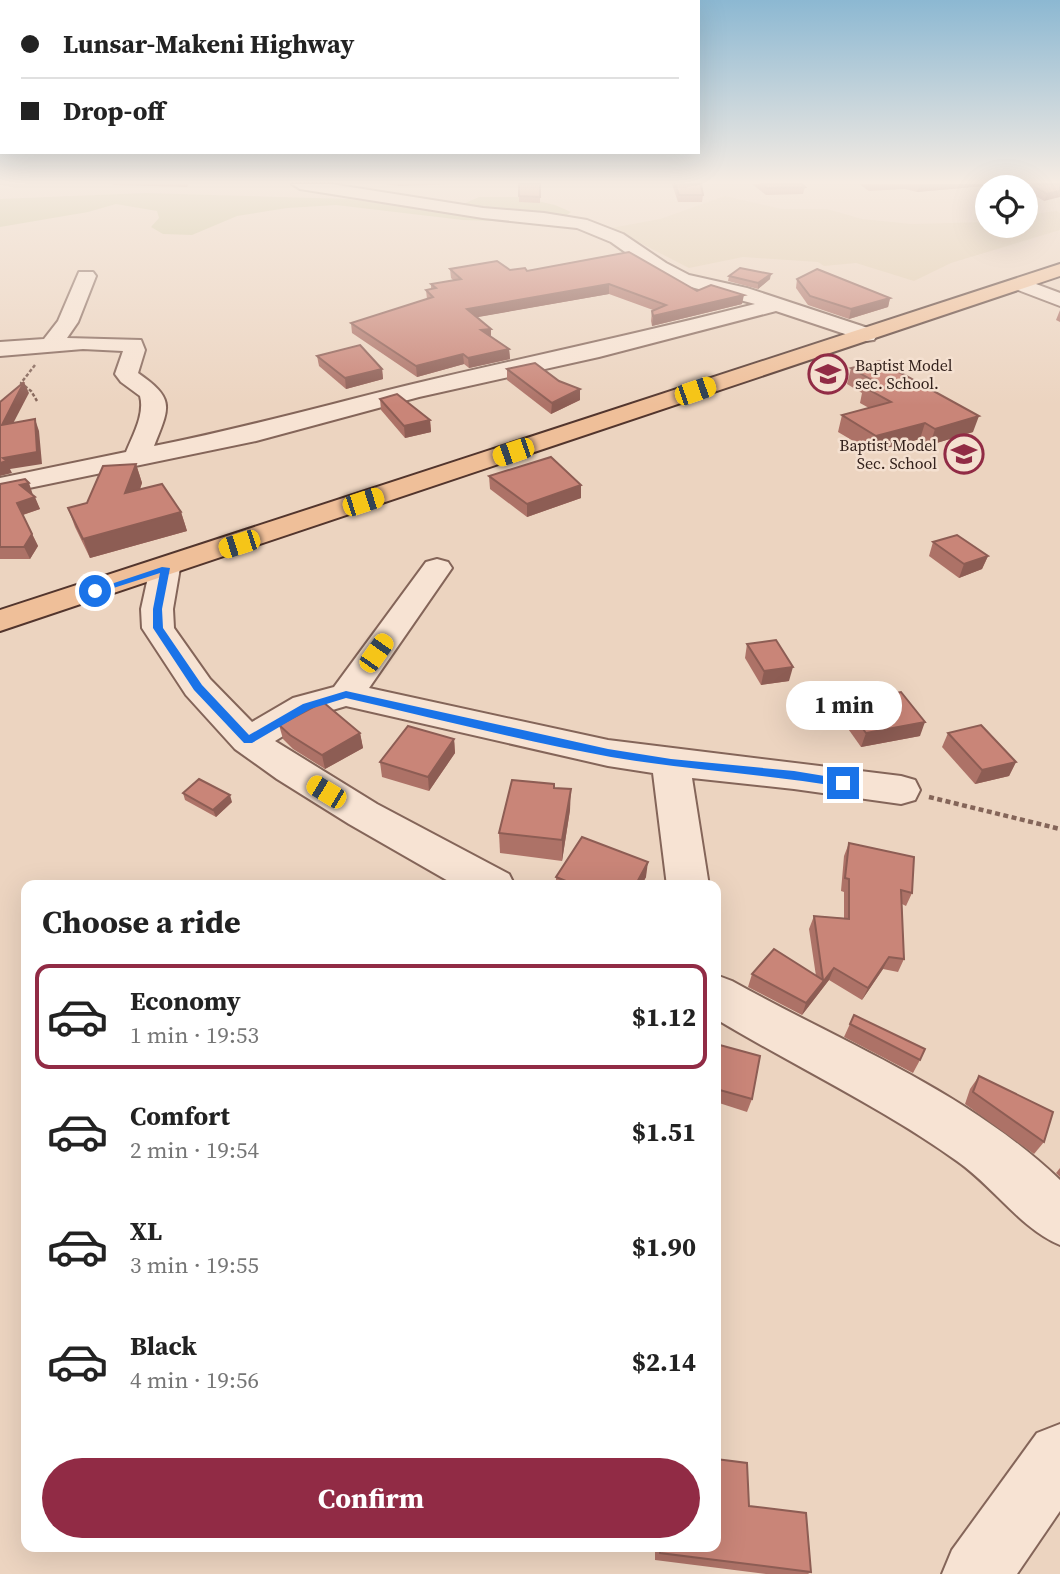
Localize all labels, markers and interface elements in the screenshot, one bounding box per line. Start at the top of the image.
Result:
text: Lunsar-Makeni Highway [63,26,354,62]
text: Drop-off [63,93,165,129]
map controls [975,175,1038,238]
button: locate [975,175,1038,238]
school or university icon: Baptist Model sec. School. [807,353,849,395]
place label: Baptist Model sec. School. [855,354,953,394]
car [672,374,719,408]
school or university icon: Baptist Model Sec. School [943,433,985,475]
place label: Baptist Model Sec. School [839,434,937,474]
car [490,435,537,469]
car [340,486,387,518]
car [216,528,263,560]
route start [79,575,111,607]
car [356,630,397,676]
callout: 1 min [785,682,901,730]
text: 1 min [814,689,874,721]
route end [827,767,859,799]
car [303,772,350,812]
text: Choose a ride [42,900,241,944]
text: Economy [130,983,241,1019]
icon: car [46,985,109,1048]
text: $1.12 [632,999,696,1035]
text: 1 min · 19:53 [130,1019,259,1051]
text: Comfort [130,1098,230,1134]
icon: car [46,1100,109,1163]
text: $1.51 [632,1114,696,1150]
text: 2 min · 19:54 [130,1134,259,1166]
text: XL [130,1213,162,1249]
icon: car [46,1215,109,1278]
text: $1.90 [632,1229,696,1265]
text: 3 min · 19:55 [130,1249,259,1281]
text: Black [130,1328,197,1364]
icon: car [46,1330,109,1393]
text: $2.14 [632,1344,696,1380]
text: 4 min · 19:56 [130,1364,259,1396]
button: Confirm [42,1458,700,1538]

